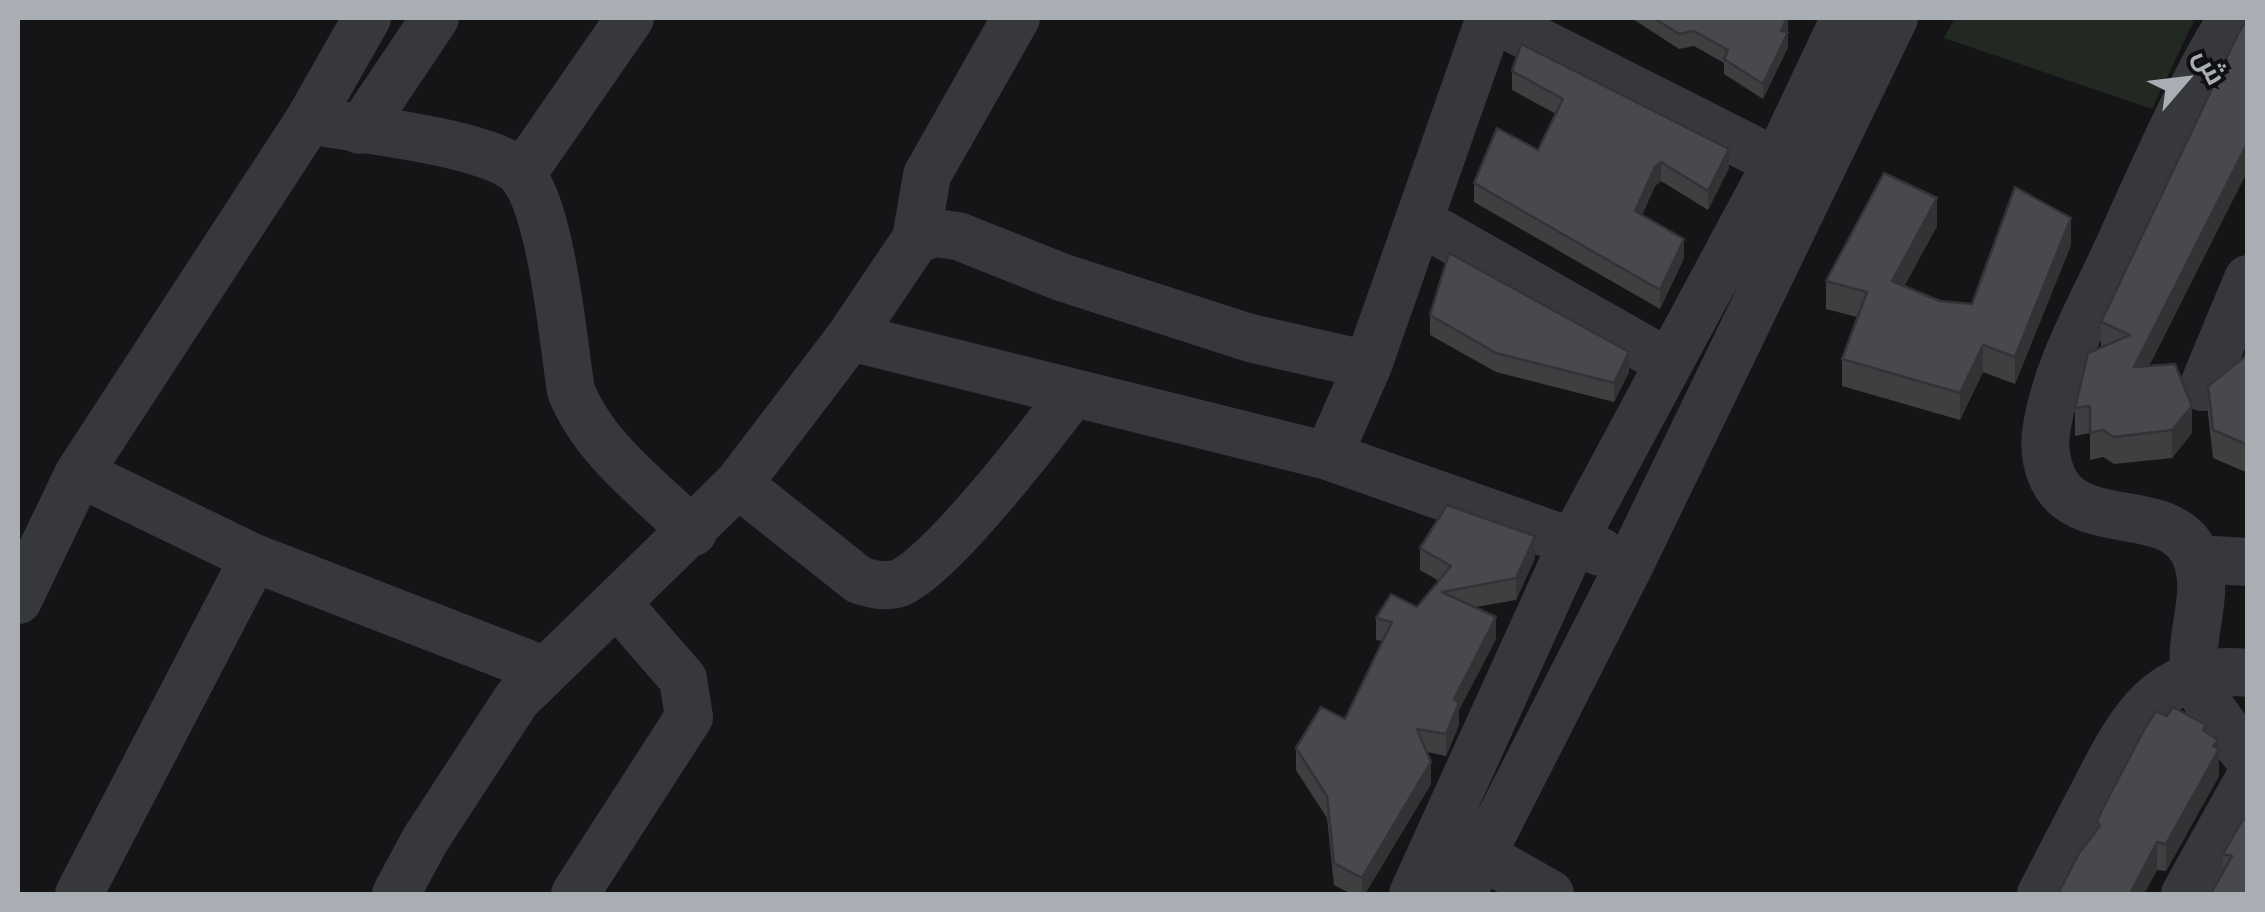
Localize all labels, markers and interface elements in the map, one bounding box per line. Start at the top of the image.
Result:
north arrow [2135,30,2235,130]
text: ش [2188,42,2235,90]

